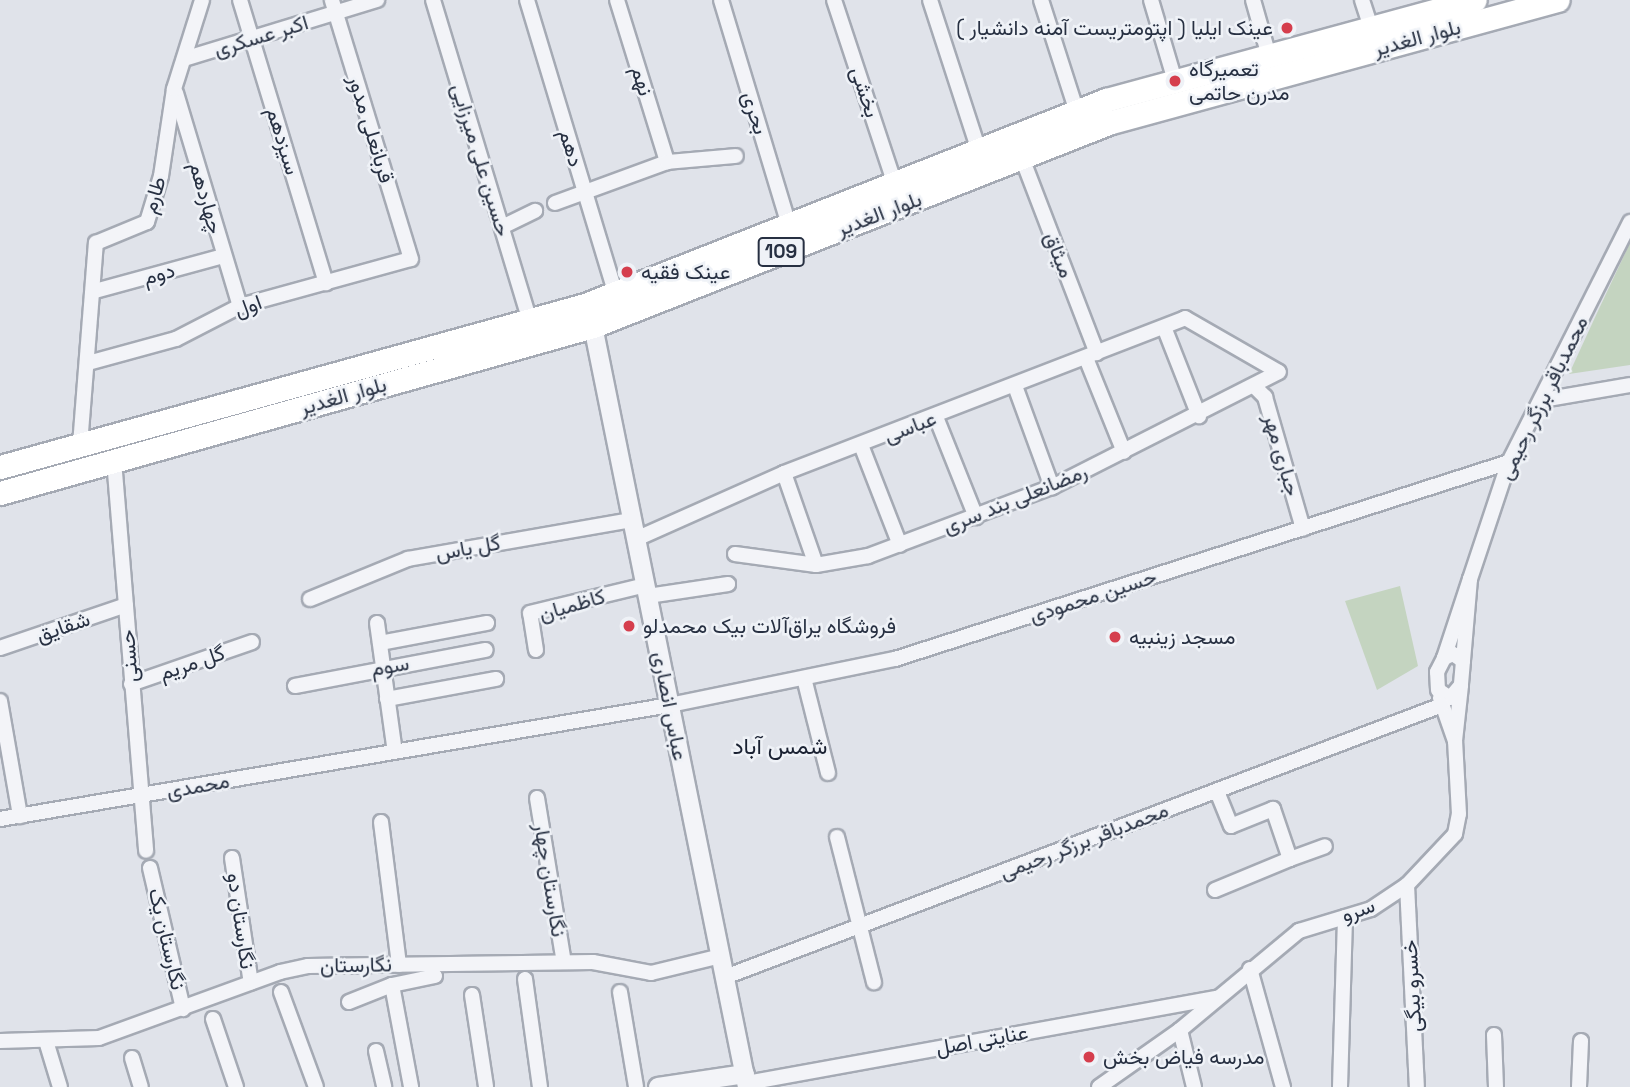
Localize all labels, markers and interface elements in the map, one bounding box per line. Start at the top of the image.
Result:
street label: اکبر عسکری [211,10,311,62]
street label: بلوار الغدیر [1371,14,1463,62]
place label: عینک ایلیا ( اپتومتریست آمنه دانشیار ) [956,15,1273,41]
marker: عینک ایلیا ( اپتومتریست آمنه دانشیار ) [1279,20,1295,36]
place label: تعمیرگاه مدرن حاتمی [1189,56,1290,106]
street label: نهم [626,63,658,99]
street label: بخشی [845,63,885,121]
street label: قربانعلی مدور [343,72,399,186]
marker: تعمیرگاه مدرن حاتمی [1167,73,1183,89]
street label: حسین علی میرزایی [446,81,516,239]
street label: بحری [737,89,773,137]
street label: سیزدهم [261,104,305,178]
street label: دهم [553,126,589,170]
street label: چهاردهم [184,159,228,237]
street label: طارم [137,174,171,216]
street label: بلوار الغدیر [833,186,925,242]
street label: میثاق [1039,229,1079,281]
road number: 109 [756,236,806,268]
street label: دوم [140,257,178,291]
place label: عینک فقیه [641,259,730,285]
marker: عینک فقیه [619,264,635,280]
street label: اول [231,289,265,323]
street label: محمدباقر برزگر رحیمی [1492,312,1594,484]
street label: بلوار الغدیر [297,372,389,420]
street label: عباسی [880,406,940,448]
street label: جباری مهر [1258,411,1306,499]
street label: رمضانعلی بند سری [939,459,1091,539]
street label: گل یاس [433,530,503,566]
street label: حسین محمودی [1026,564,1160,628]
street label: کاظمیان [536,584,608,626]
street label: شقایق [33,606,93,648]
place label: فروشگاه یراق‌آلات بیک محمدلو [643,613,896,639]
marker: فروشگاه یراق‌آلات بیک محمدلو [621,618,637,634]
place label: مسجد زینبیه [1129,624,1235,650]
street label: حسنی [115,629,143,683]
marker: مسجد زینبیه [1107,629,1123,645]
street label: گل مریم [156,640,228,686]
street label: عباس انصاری [647,649,693,763]
street label: سوم [369,650,411,682]
district label: شمس آباد [733,732,827,760]
street label: محمدی [165,768,231,804]
street label: محمدباقر برزگر رحیمی [996,797,1172,885]
street label: نگارستان چهار [529,821,571,939]
street label: نگارستان دو [222,871,260,971]
street label: نگارستان یک [143,886,191,992]
street label: سرو [1338,892,1378,928]
street label: خسرو بیگی [1397,939,1427,1033]
street label: نگارستان [320,952,392,978]
street label: عنایتی اصل [934,1020,1030,1060]
place label: مدرسه فیاض بخش [1103,1044,1265,1070]
marker: مدرسه فیاض بخش [1081,1049,1097,1065]

